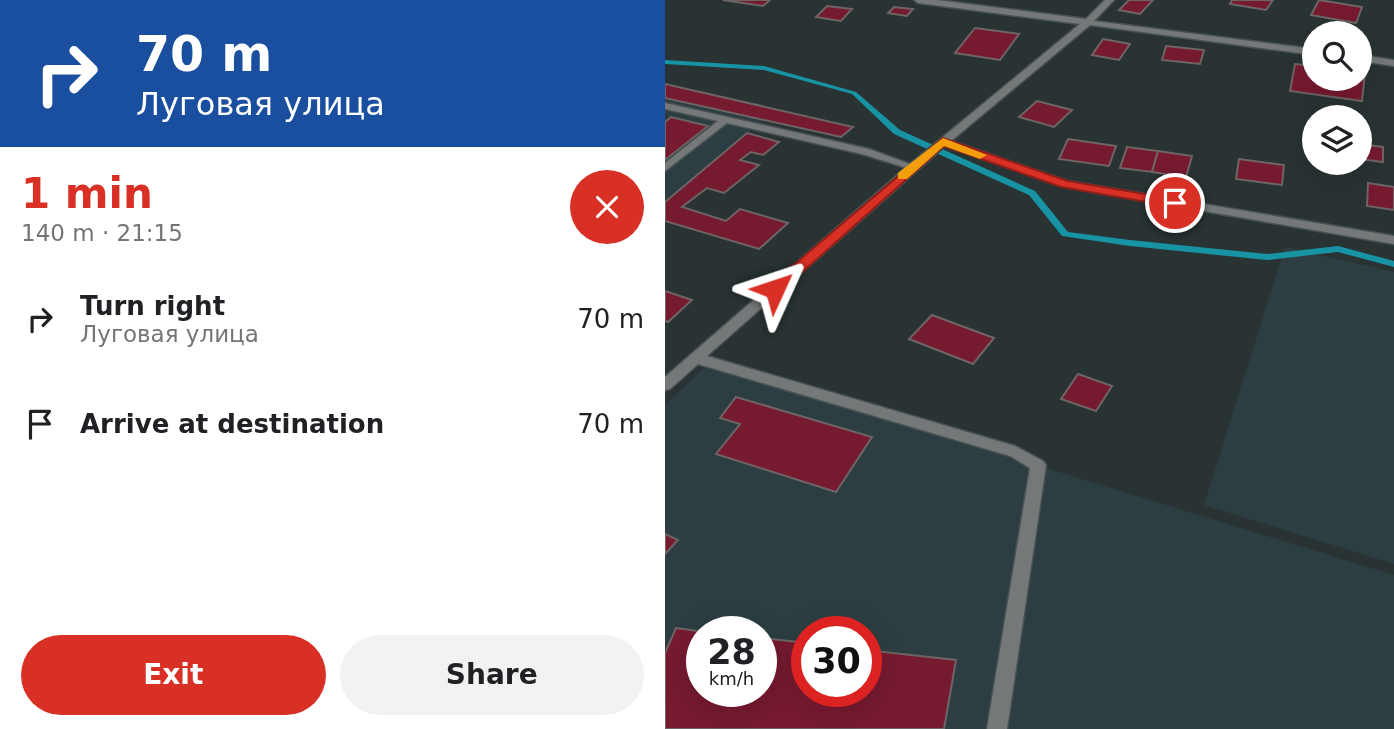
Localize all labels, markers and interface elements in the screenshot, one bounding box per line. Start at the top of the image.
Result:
map controls [1302,21,1372,175]
button: search [1302,21,1372,91]
text: 70 m [136,26,272,83]
icon: right [21,28,112,119]
text: Луговая улица [136,85,385,123]
button: layers [1302,105,1372,175]
text: 1 min [21,169,153,218]
button: close [570,170,644,244]
pin [1145,173,1205,233]
icon: arrive [1156,184,1194,222]
text: 140 m · 21:15 [21,220,183,246]
position arrow [738,252,812,326]
text: Turn right [80,291,225,321]
icon: right [21,300,59,338]
text: 70 m [577,304,644,334]
text: Луговая улица [80,321,259,347]
icon: arrive [21,405,59,443]
text: Arrive at destination [80,409,384,439]
text: 70 m [577,409,644,439]
speed limit sign: 30 [791,616,882,707]
text: 28 [707,632,756,672]
button: Exit [21,635,326,715]
button: Share [340,635,644,715]
text: km/h [709,668,754,689]

